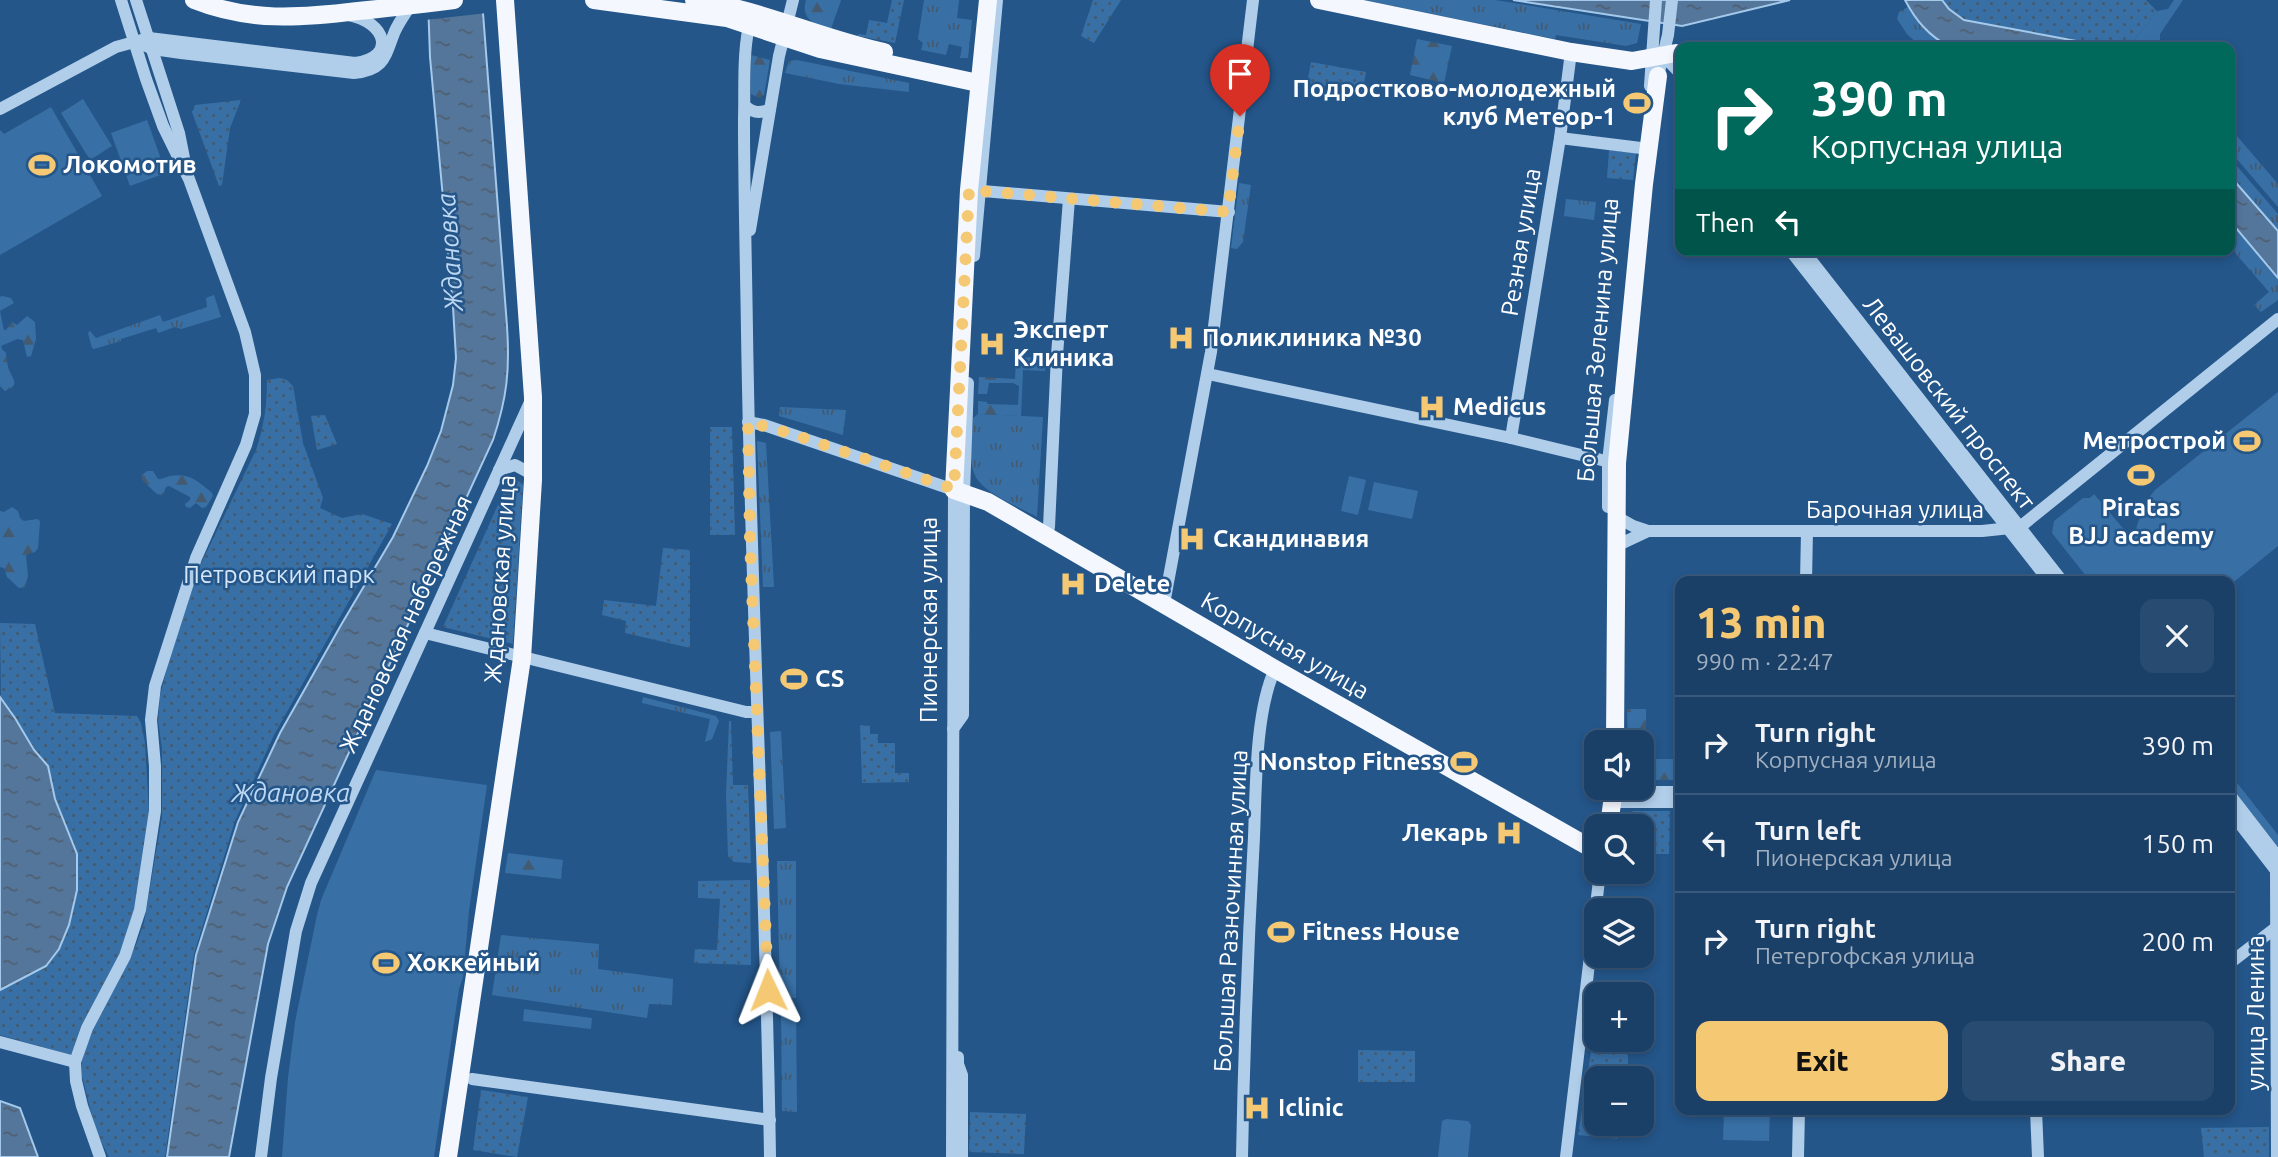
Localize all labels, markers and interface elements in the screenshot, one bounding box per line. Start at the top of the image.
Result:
pin [1210,44,1270,116]
icon: arrive [1221,55,1259,93]
icon: right [1696,70,1787,161]
text: 390 m [1811,70,1948,125]
place label: Подростково-молодежный клуб Метеор-1 [1293,75,1616,130]
sports icon: Подростково-молодежный клуб Метеор-1 [1622,88,1652,118]
text: Корпусная улица [1811,128,2063,164]
sports icon: Локомотив [27,150,57,180]
place label: Локомотив [63,151,197,178]
street label: Резная улица [1496,166,1546,318]
water label: Ждановка [431,192,468,314]
street label: Большая Зеленина улица [1572,197,1623,483]
icon: left [1769,203,1807,241]
text: Then [1696,208,1755,237]
street label: Левашовский проспект [1858,291,2041,515]
place label: Эксперт Клиника [1013,316,1114,371]
hospital icon: Поликлиника №30 [1166,323,1196,353]
place label: Поликлиника №30 [1202,324,1422,351]
hospital icon: Эксперт Клиника [977,329,1007,359]
hospital icon: Medicus [1417,392,1447,422]
place label: Medicus [1453,393,1546,420]
sports icon: Метрострой [2232,426,2262,456]
place label: Метрострой [2082,427,2226,454]
sports icon: Piratas BJJ academy [2126,460,2156,490]
street label: Ждановская улица [479,474,520,684]
street label: Ждановская набережная [334,491,477,757]
place label: Piratas BJJ academy [2068,494,2214,549]
street label: Барочная улица [1806,496,1984,523]
street label: Пионерская улица [915,517,942,723]
hospital icon: Скандинавия [1177,524,1207,554]
place label: Скандинавия [1213,525,1369,552]
park label: Петровский парк [183,561,375,588]
hospital icon: Delete [1058,569,1088,599]
place label: Delete [1094,570,1170,597]
street label: Корпусная улица [1196,587,1374,705]
text: 13 min [1696,599,1827,646]
button: close [2140,599,2214,673]
text: 990 m · 22:47 [1696,649,1834,674]
sports icon: CS [779,664,809,694]
place label: CS [815,665,844,692]
text: Turn right [1755,718,1876,747]
icon: right [1696,726,1734,764]
map controls [1584,730,1654,1136]
button: sound [1584,730,1654,800]
text: 390 m [2142,731,2214,760]
sports icon: Nonstop Fitness [1449,747,1479,777]
text: Корпусная улица [1755,747,1936,772]
place label: Nonstop Fitness [1260,748,1443,775]
street label: Большая Разночинная улица [1209,749,1252,1073]
water label: Ждановка [230,778,350,807]
button: search [1584,814,1654,884]
text: Turn left [1755,816,1861,845]
hospital icon: Лекарь [1494,818,1524,848]
place label: Лекарь [1402,819,1488,846]
icon: left [1696,824,1734,862]
text: 150 m [2142,829,2214,858]
text: Пионерская улица [1755,845,1952,870]
button: layers [1584,898,1654,968]
text: Turn right [1755,914,1876,943]
sports icon: Fitness House [1266,917,1296,947]
place label: Fitness House [1302,918,1460,945]
icon: right [1696,922,1734,960]
text: 200 m [2142,927,2214,956]
street label: улица Ленина [2242,935,2269,1091]
text: Петергофская улица [1755,943,1975,968]
sports icon: Хоккейный [371,948,401,978]
place label: Хоккейный [407,949,540,976]
position arrow [731,953,805,1027]
button: + [1584,982,1654,1052]
button: Exit [1696,1021,1948,1101]
button: Share [1962,1021,2214,1101]
button: − [1584,1066,1654,1136]
hospital icon: Iclinic [1242,1093,1272,1123]
place label: Iclinic [1278,1094,1344,1121]

